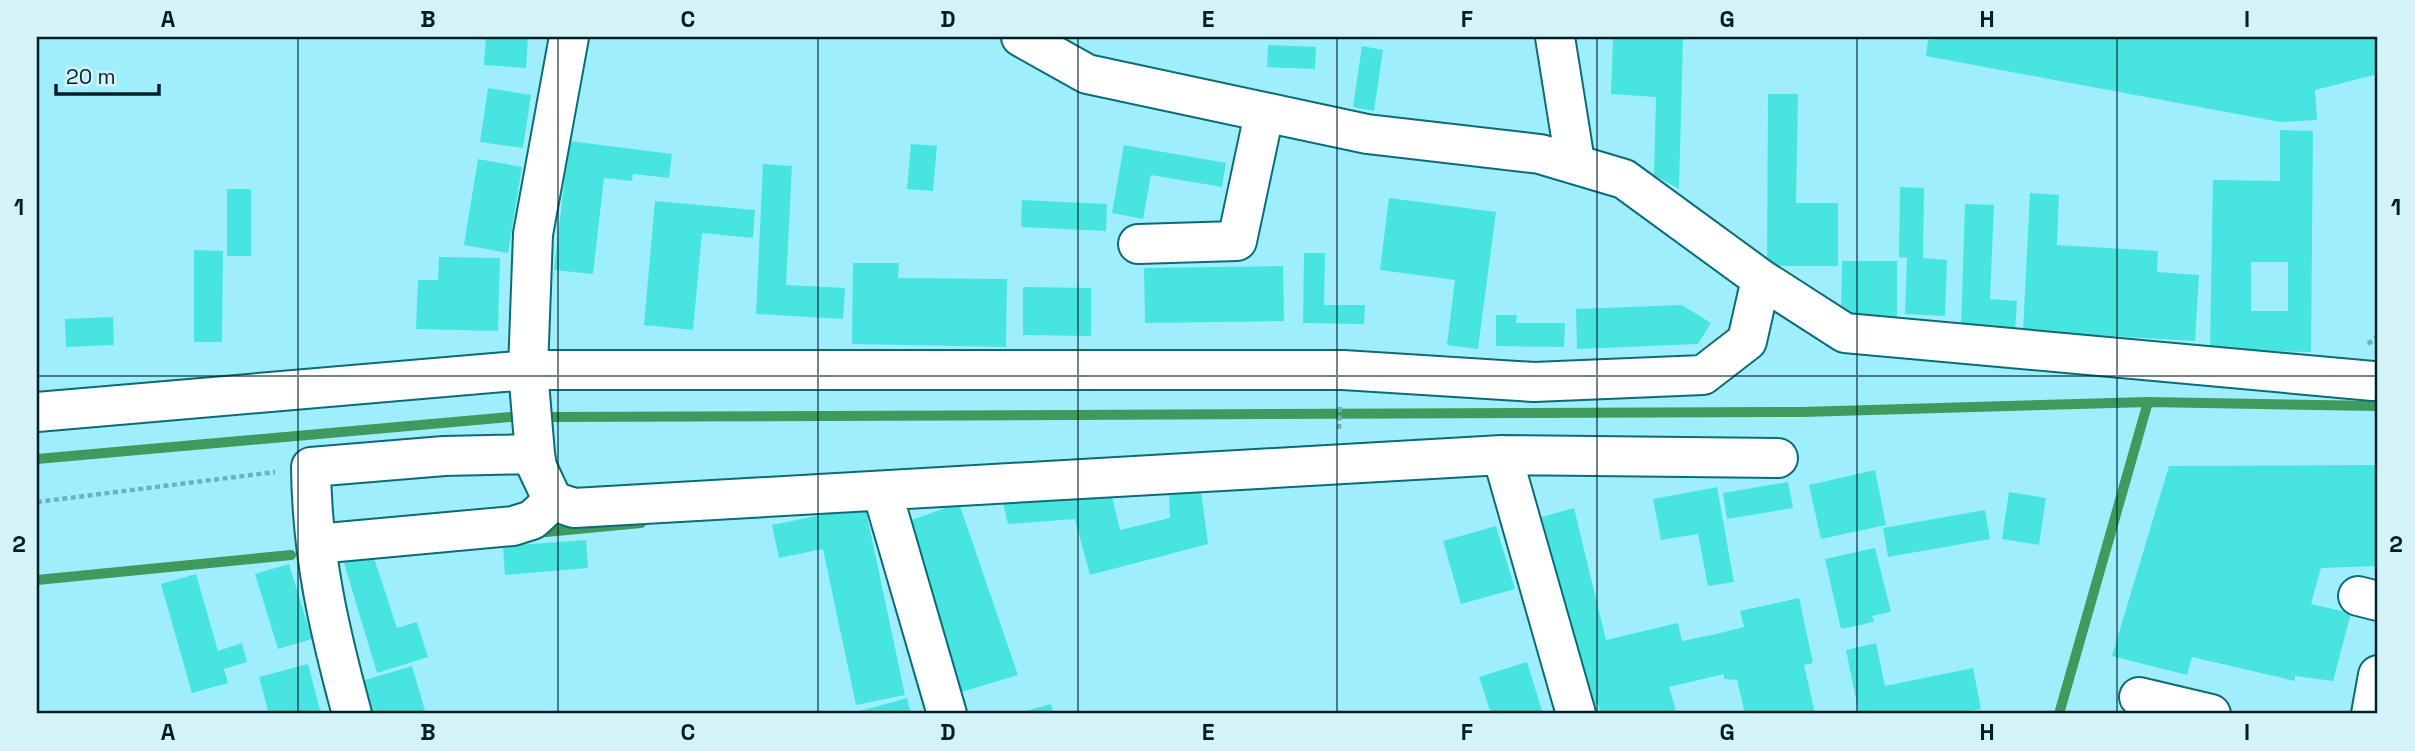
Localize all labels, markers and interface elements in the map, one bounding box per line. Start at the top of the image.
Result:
text: A [161,4,176,34]
text: B [420,4,436,34]
text: C [681,4,695,34]
text: D [940,4,956,34]
text: E [1202,4,1214,34]
text: F [1461,4,1473,34]
text: G [1719,4,1735,34]
text: H [1979,4,1995,34]
text: I [2244,4,2250,34]
scale bar [56,52,159,96]
text: 20 m [66,63,116,90]
text: 1 [14,192,24,222]
text: 1 [2391,192,2401,222]
text: 2 [12,529,26,559]
text: 2 [2389,529,2403,559]
text: A [161,717,176,747]
text: B [420,717,436,747]
text: C [681,717,695,747]
text: D [940,717,956,747]
text: E [1202,717,1214,747]
text: F [1461,717,1473,747]
text: G [1719,717,1735,747]
text: H [1979,717,1995,747]
text: I [2244,717,2250,747]

